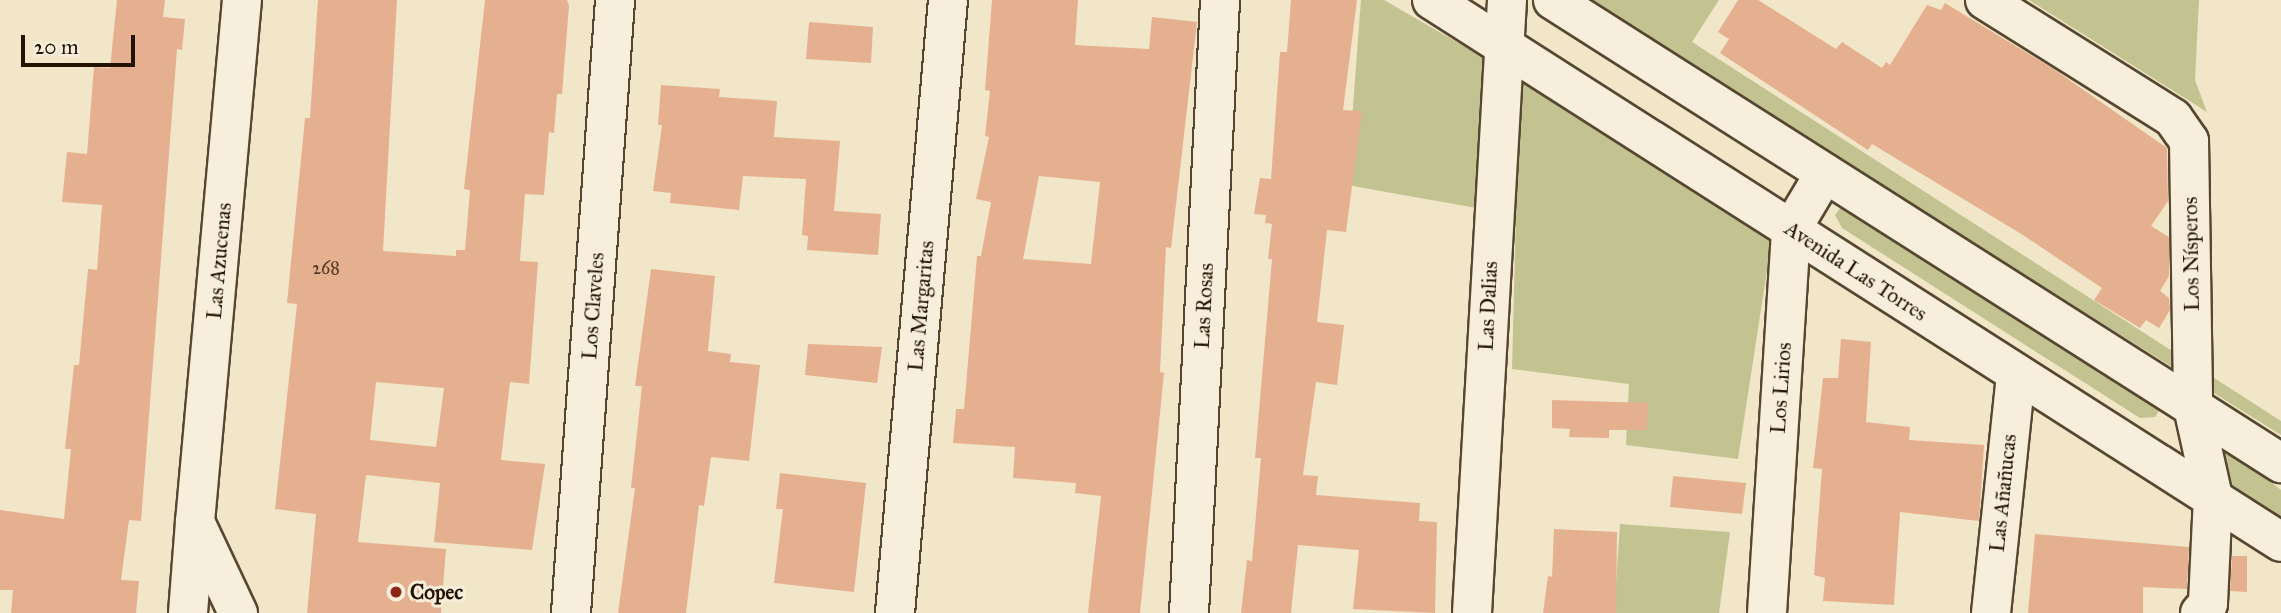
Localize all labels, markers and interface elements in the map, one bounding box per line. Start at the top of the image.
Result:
scale bar [24,21,138,65]
text: 20 m [34,34,79,60]
street label: Los Nísperos [2177,196,2205,312]
street label: Las Azucenas [201,202,237,320]
street label: Avenida Las Torres [1780,216,1932,326]
street label: Las Margaritas [903,240,939,372]
street label: Los Claveles [577,251,609,361]
house number: 268 [312,257,340,279]
street label: Las Dalias [1473,260,1503,352]
street label: Las Rosas [1189,262,1219,350]
street label: Los Lirios [1765,341,1797,435]
street label: Las Añañucas [1984,433,2022,553]
place label: Copec [410,579,463,605]
marker: Copec [388,584,404,600]

